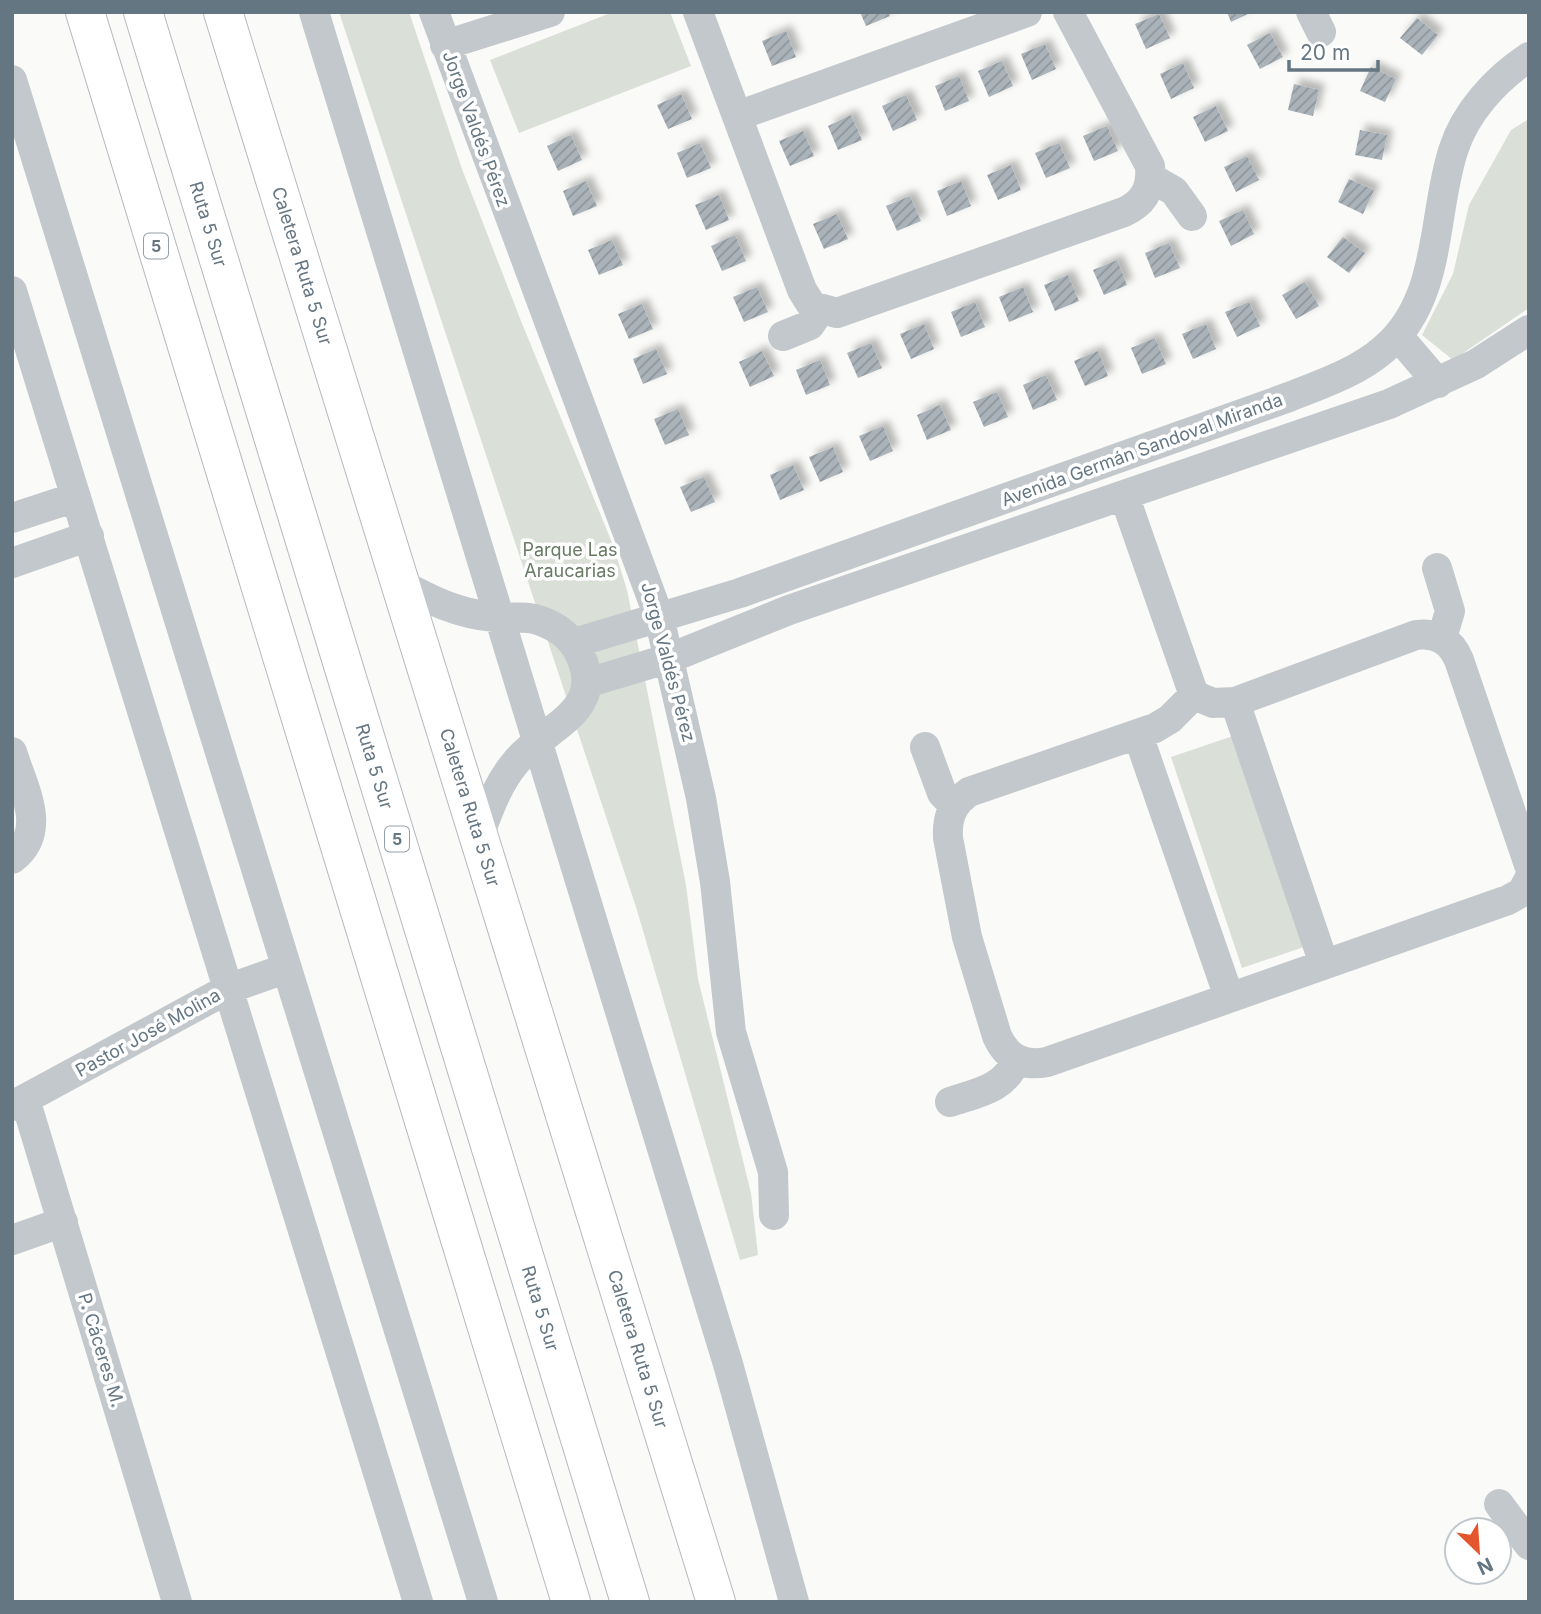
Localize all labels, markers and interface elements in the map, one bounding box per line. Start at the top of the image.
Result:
scale bar [1289,28,1378,72]
text: 20 m [1300,40,1350,65]
street label: Jorge Valdés Pérez [438,48,515,210]
street label: Ruta 5 Sur [186,179,232,270]
street label: Caletera Ruta 5 Sur [268,184,337,348]
road number: 5 [144,234,168,258]
street label: Avenida Germán Sandoval Miranda [998,389,1285,510]
park label: Parque Las Araucarias [522,539,618,581]
street label: Jorge Valdés Pérez [637,580,700,744]
street label: Ruta 5 Sur [352,721,398,812]
street label: Caletera Ruta 5 Sur [436,726,505,889]
road number: 5 [385,826,409,852]
street label: Pastor José Molina [72,984,224,1081]
street label: Ruta 5 Sur [518,1263,564,1354]
street label: Caletera Ruta 5 Sur [604,1267,673,1431]
street label: P. Cáceres M. [74,1290,129,1409]
north arrow [1443,1516,1513,1586]
text: N [1474,1552,1496,1579]

